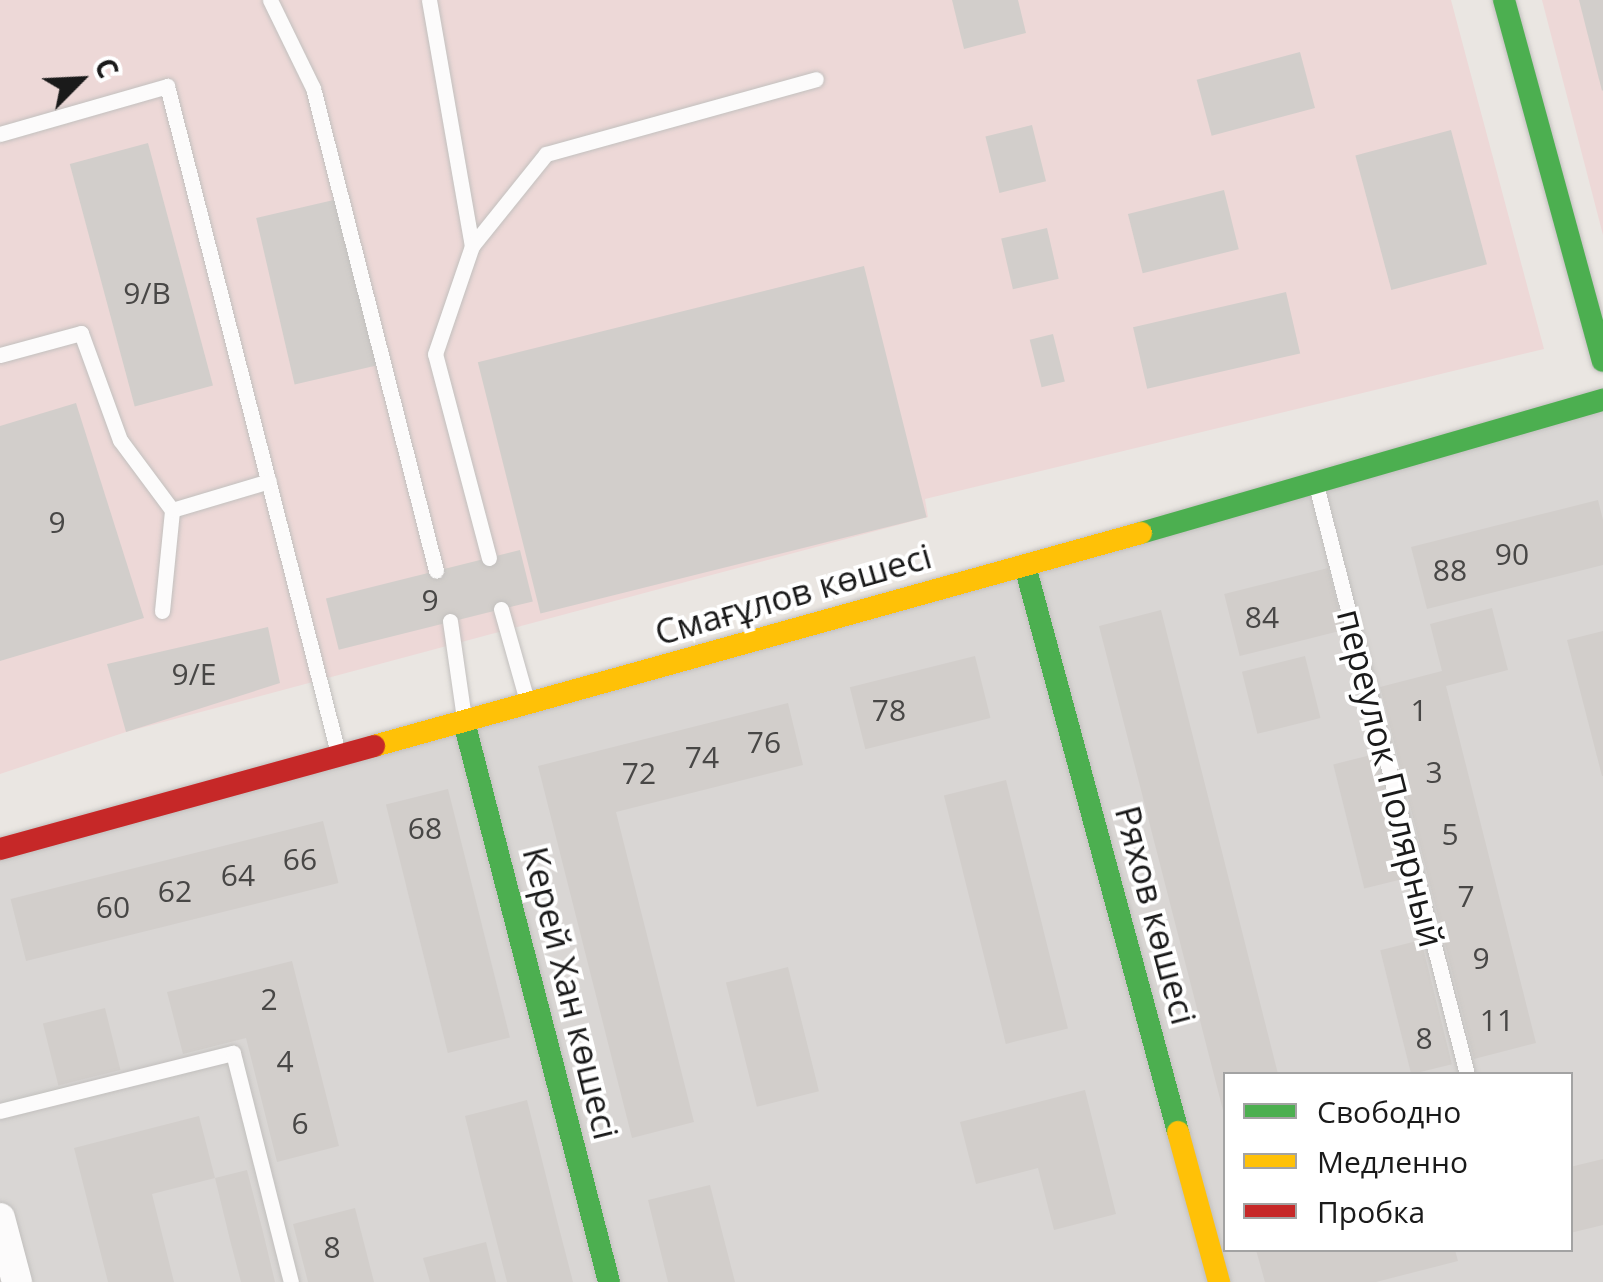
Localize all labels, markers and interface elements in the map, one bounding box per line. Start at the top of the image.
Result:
north arrow [30,30,130,130]
text: С [86,52,128,84]
house number: 9/В [123,275,171,311]
house number: 9 [48,504,66,540]
street label: Смағұлов көшесі [650,534,936,654]
house number: 90 [1495,536,1529,572]
house number: 88 [1433,552,1467,588]
house number: 9 [421,582,439,618]
house number: 84 [1245,599,1279,635]
street label: переулок Полярный [1329,605,1453,951]
house number: 9/Е [172,656,216,692]
house number: 78 [872,692,906,728]
house number: 1 [1410,692,1428,728]
house number: 76 [747,724,781,760]
house number: 74 [685,739,719,775]
house number: 3 [1425,754,1443,790]
house number: 72 [622,755,656,791]
street label: Ряхов көшесі [1107,801,1205,1029]
house number: 68 [408,810,442,846]
house number: 5 [1441,816,1459,852]
house number: 66 [283,841,317,877]
street label: Керей Хан көшесі [514,842,628,1144]
house number: 64 [221,857,255,893]
house number: 62 [158,873,192,909]
house number: 7 [1457,878,1475,914]
house number: 60 [96,889,130,925]
house number: 9 [1472,940,1490,976]
house number: 2 [260,981,278,1017]
house number: 11 [1480,1002,1514,1038]
house number: 8 [1415,1020,1433,1056]
house number: 4 [276,1043,294,1079]
legend [1223,1072,1573,1252]
text: Свободно [1317,1091,1461,1132]
house number: 6 [291,1105,309,1141]
text: Медленно [1317,1141,1468,1182]
text: Пробка [1317,1191,1425,1232]
house number: 8 [323,1229,341,1265]

